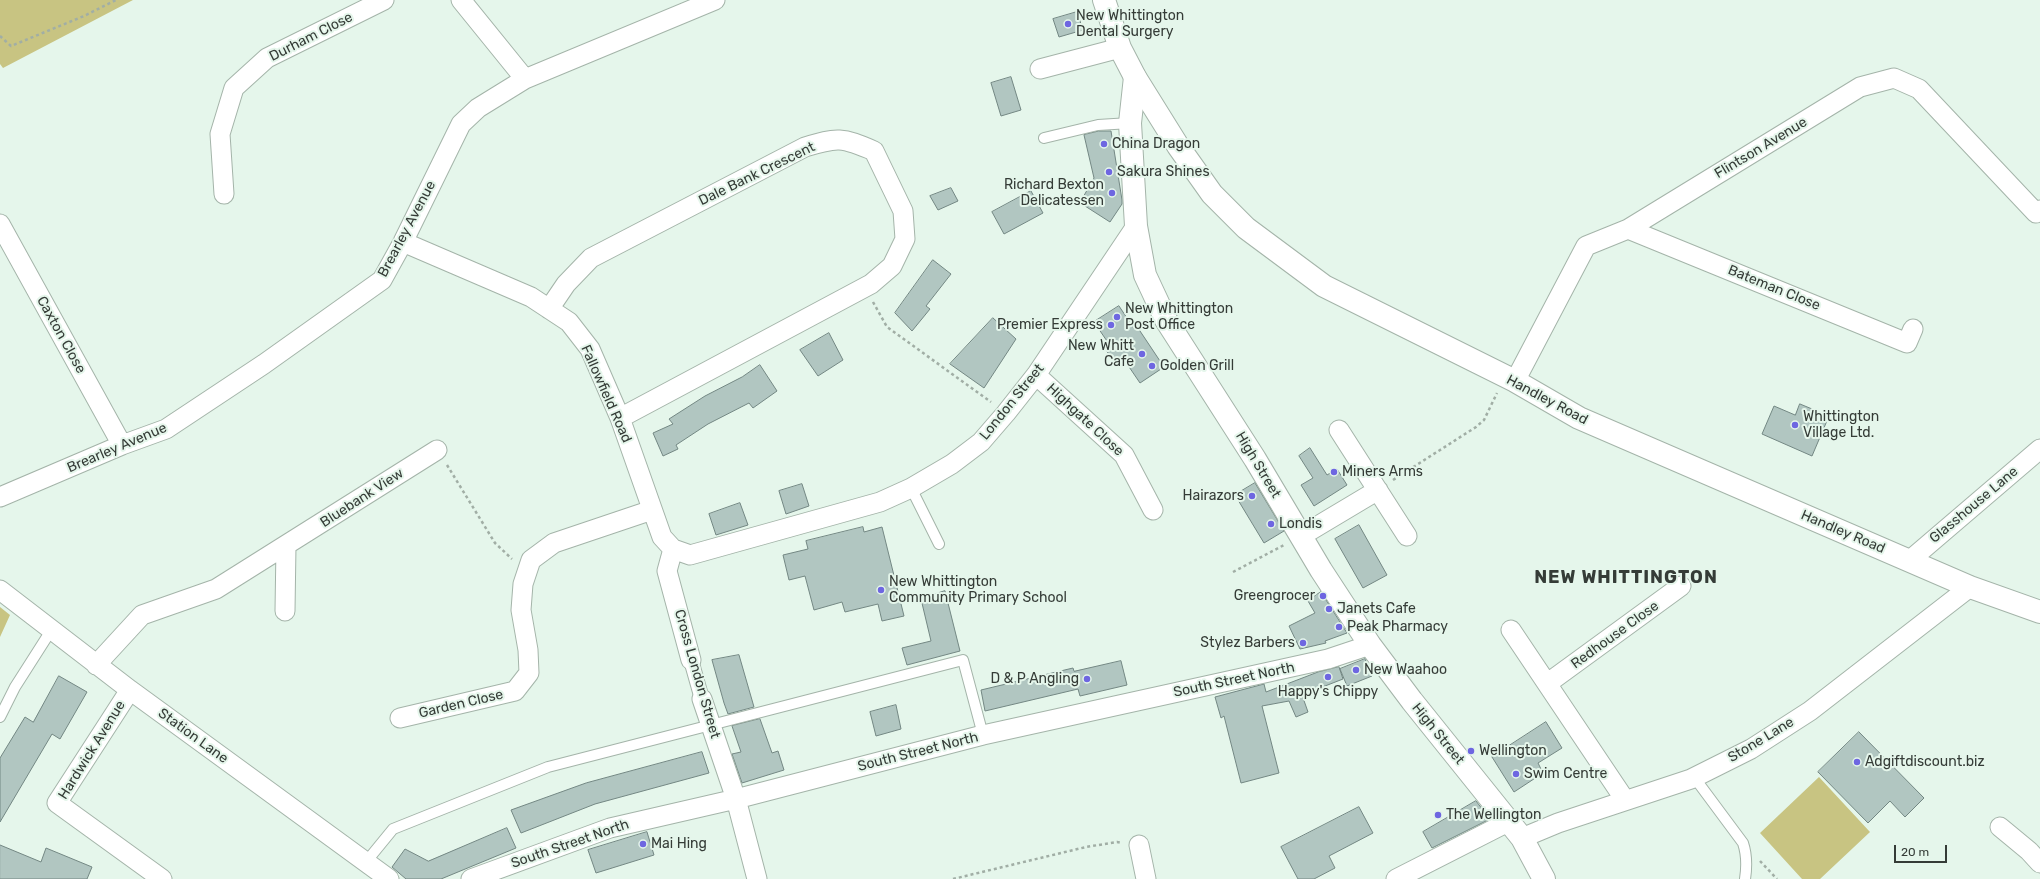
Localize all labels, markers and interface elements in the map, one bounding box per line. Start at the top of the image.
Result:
place label: New Whittington Dental Surgery [1076,8,1184,40]
street label: Durham Close [267,9,355,65]
marker: New Whittington Dental Surgery [1063,19,1073,29]
street label: Flintson Avenue [1712,114,1810,182]
place label: China Dragon [1112,136,1200,152]
street label: Dale Bank Crescent [696,139,818,209]
marker: China Dragon [1099,139,1109,149]
place label: Sakura Shines [1117,164,1210,180]
marker: Sakura Shines [1104,167,1114,177]
place label: Richard Bexton Delicatessen [1004,177,1104,210]
street label: Brearley Avenue [375,178,439,280]
marker: Richard Bexton Delicatessen [1107,188,1117,198]
street label: Bateman Close [1725,262,1823,314]
street label: Caxton Close [33,293,89,377]
place label: New Whittington Post Office [1125,301,1233,334]
marker: New Whittington Post Office [1112,312,1122,322]
place label: Premier Express [997,317,1103,333]
marker: Premier Express [1106,320,1116,330]
place label: New Whitt Cafe [1068,338,1134,370]
street label: Fallowfield Road [577,343,635,445]
marker: New Whitt Cafe [1137,349,1147,359]
place label: Golden Grill [1160,358,1234,374]
street label: London Street [976,361,1048,443]
marker: Golden Grill [1147,361,1157,371]
street label: Handley Road [1503,371,1591,429]
street label: Highgate Close [1043,380,1127,460]
place label: Whittington Village Ltd. [1803,409,1879,442]
street label: Brearley Avenue [65,419,169,477]
marker: Whittington Village Ltd. [1790,420,1800,430]
street label: High Street [1232,429,1284,501]
street label: Glasshouse Lane [1926,463,2022,547]
place label: Miners Arms [1342,464,1423,480]
street label: Bluebank View [317,465,407,531]
marker: Miners Arms [1329,467,1339,477]
place label: Hairazors [1182,488,1244,504]
marker: Hairazors [1247,491,1257,501]
street label: Handley Road [1798,507,1888,557]
place label: Londis [1279,516,1322,532]
marker: Londis [1266,519,1276,529]
district label: NEW WHITTINGTON [1534,567,1718,589]
place label: New Whittington Community Primary School [889,574,1067,606]
marker: New Whittington Community Primary School [876,585,886,595]
place label: Greengrocer [1234,588,1315,604]
marker: Greengrocer [1318,591,1328,601]
street label: Redhouse Close [1568,598,1662,672]
place label: Janets Cafe [1337,601,1416,617]
marker: Janets Cafe [1324,604,1334,614]
street label: Cross London Street [671,608,723,740]
place label: Peak Pharmacy [1347,619,1448,635]
marker: Peak Pharmacy [1334,622,1344,632]
place label: Stylez Barbers [1200,635,1295,651]
marker: Stylez Barbers [1298,638,1308,648]
street label: South Street North [1172,659,1296,701]
place label: New Waahoo [1364,662,1447,678]
marker: New Waahoo [1351,665,1361,675]
place label: D & P Angling [991,671,1079,687]
marker: Happy's Chippy [1323,672,1333,682]
marker: D & P Angling [1082,674,1092,684]
place label: Happy's Chippy [1278,684,1378,700]
street label: Garden Close [417,686,505,722]
street label: Hardwick Avenue [55,698,129,802]
street label: High Street [1408,700,1468,768]
street label: Station Lane [155,705,231,767]
street label: Stone Lane [1725,714,1797,766]
street label: South Street North [856,729,980,775]
place label: Wellington [1479,743,1547,759]
marker: Wellington [1466,746,1476,756]
place label: Adgiftdiscount.biz [1865,754,1985,770]
marker: Adgiftdiscount.biz [1852,757,1862,767]
place label: Swim Centre [1524,766,1607,782]
marker: Swim Centre [1511,769,1521,779]
place label: The Wellington [1446,807,1541,823]
marker: The Wellington [1433,810,1443,820]
street label: South Street North [509,816,631,872]
place label: Mai Hing [651,836,707,852]
scale bar [1896,837,1949,863]
marker: Mai Hing [638,839,648,849]
text: 20 m [1901,845,1929,859]

